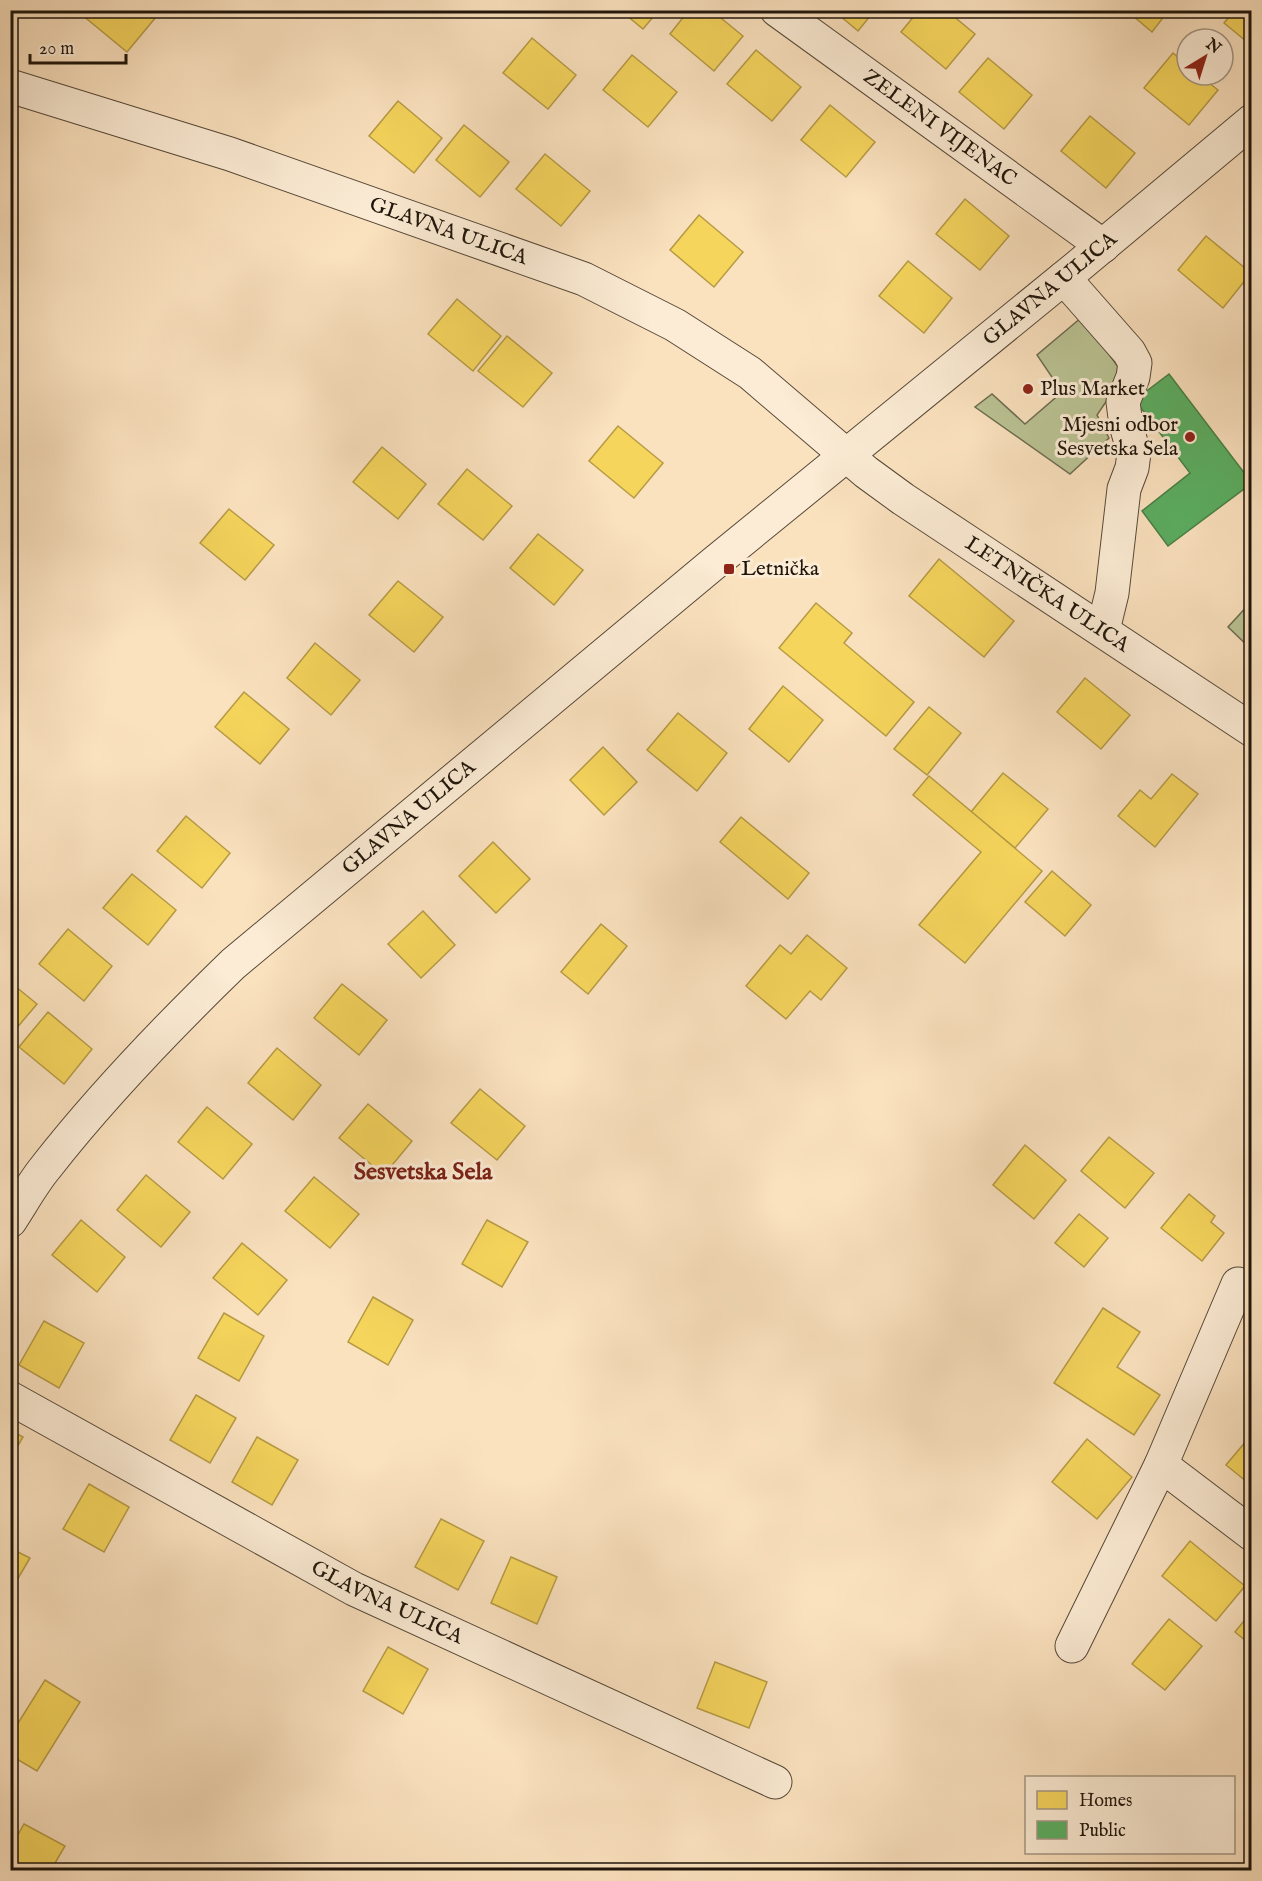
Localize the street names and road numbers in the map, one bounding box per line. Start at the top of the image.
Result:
street label: ZELENI VIJENAC [858,63,1022,193]
street label: GLAVNA ULICA [366,191,532,272]
street label: GLAVNA ULICA [977,225,1123,352]
street label: LETNIČKA ULICA [960,530,1135,659]
street label: GLAVNA ULICA [336,754,482,881]
street label: GLAVNA ULICA [306,1554,468,1651]

